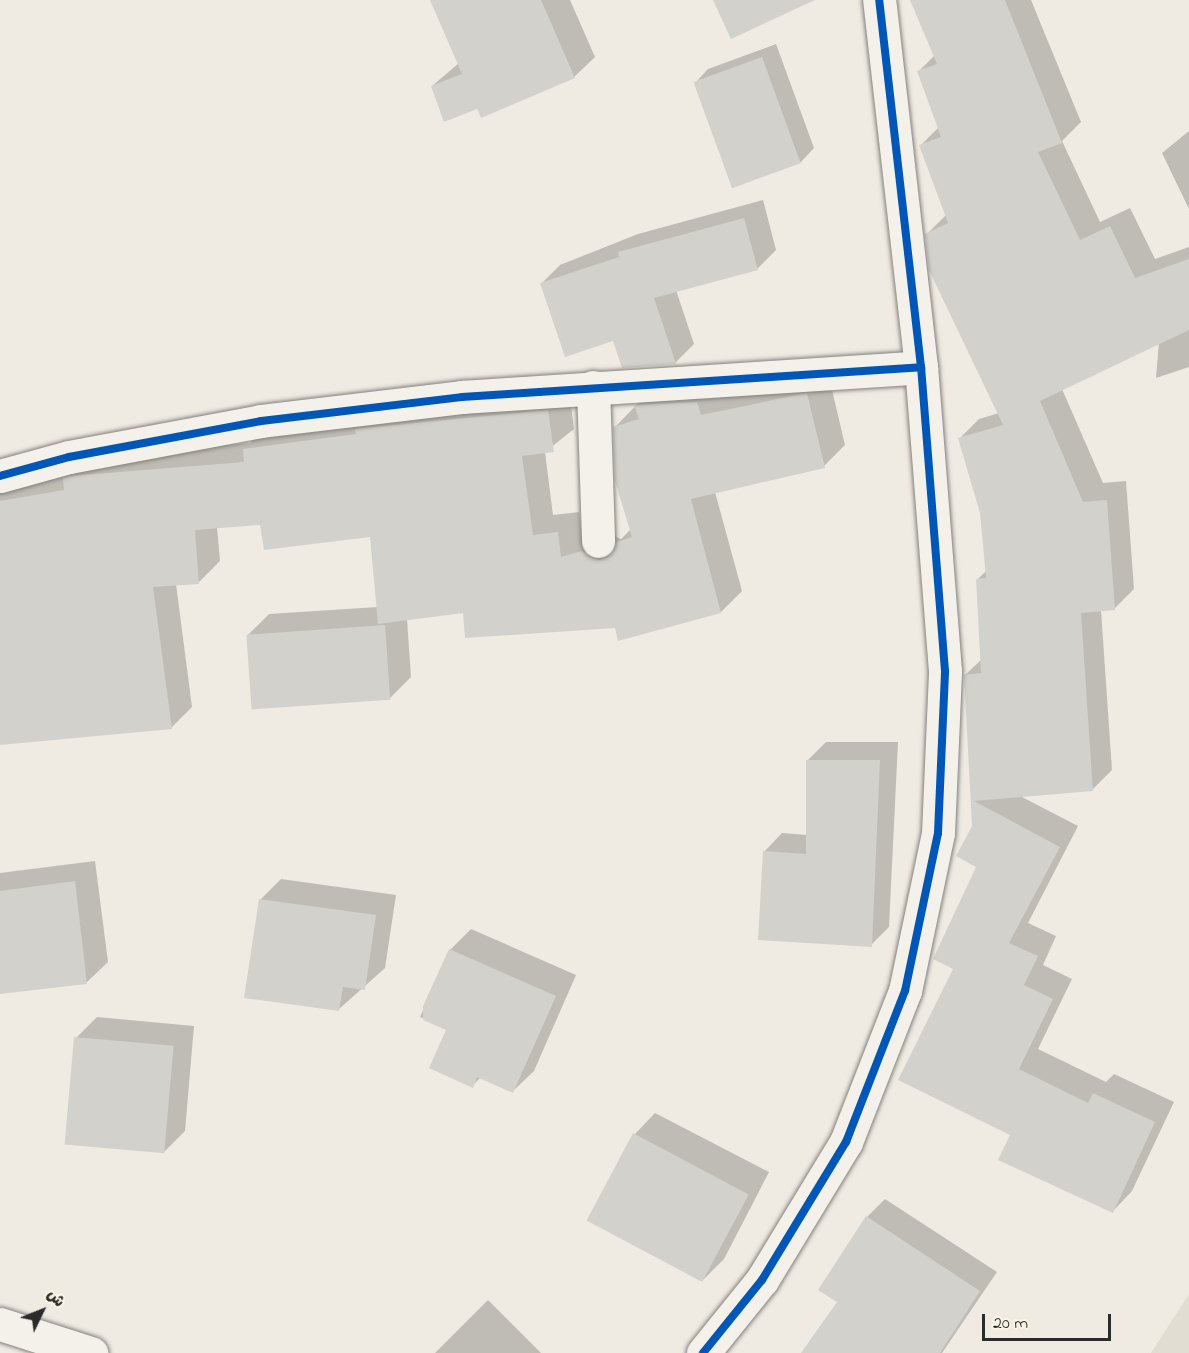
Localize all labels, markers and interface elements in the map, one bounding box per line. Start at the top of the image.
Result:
north arrow [12,1281,72,1341]
text: ش [40,1284,70,1313]
scale bar [985,1302,1114,1340]
text: 20 m [993,1311,1028,1337]

